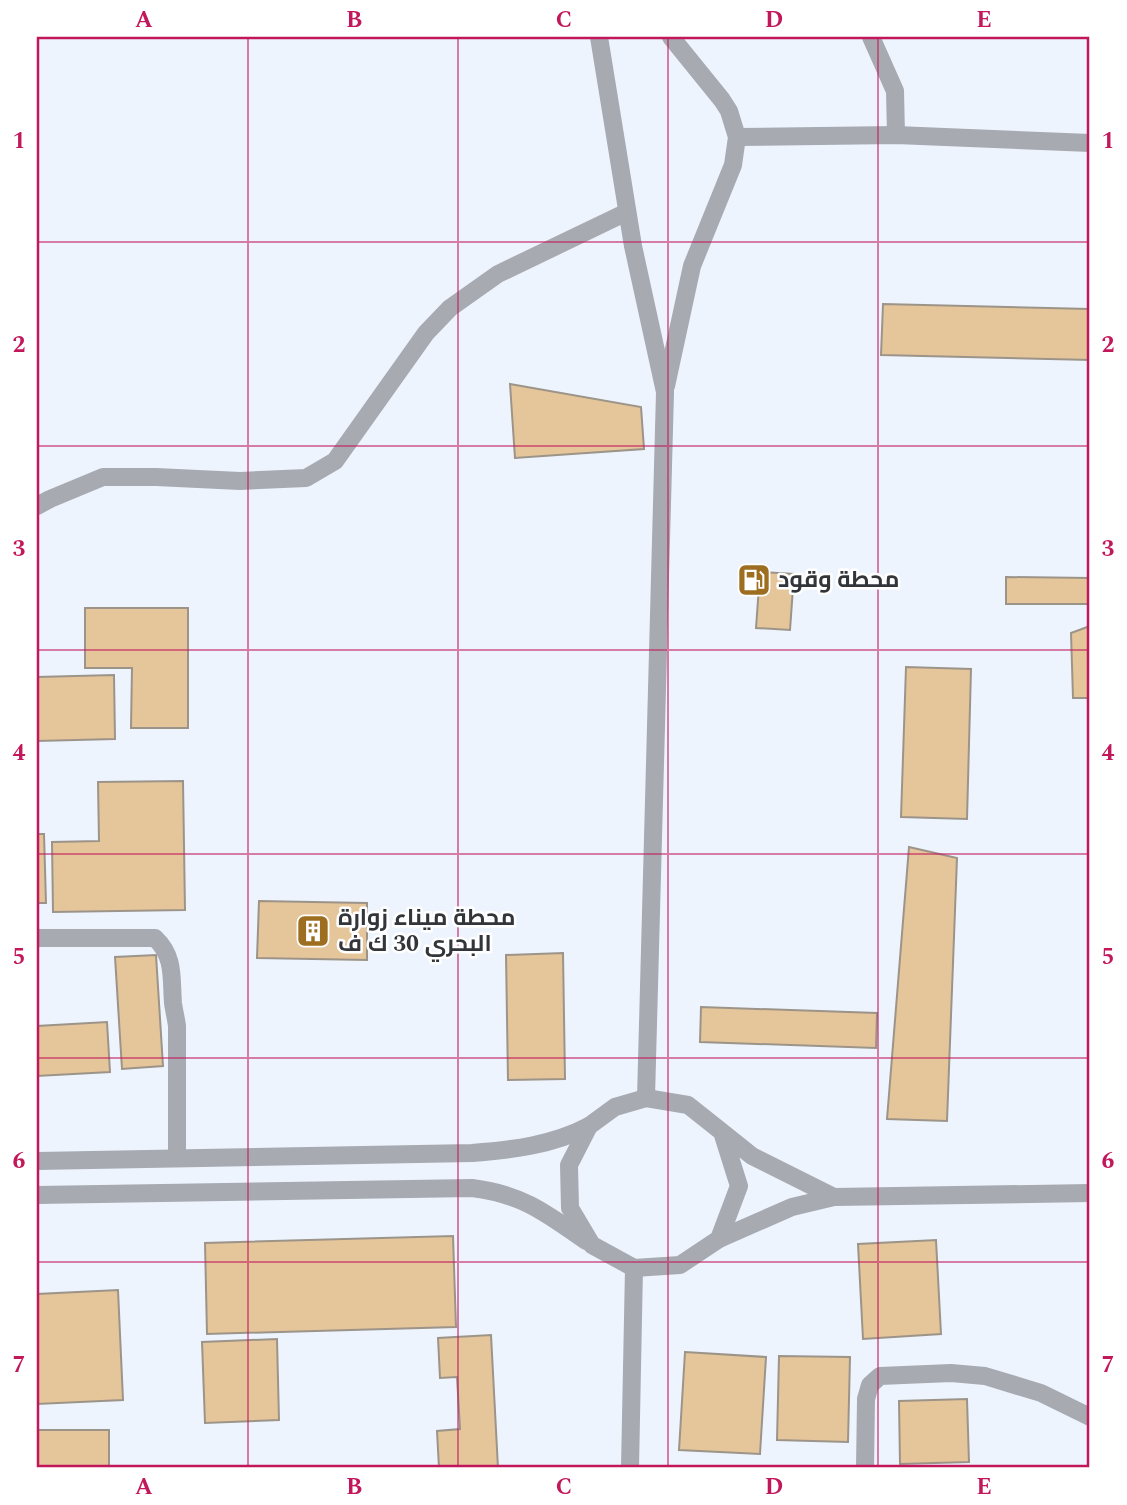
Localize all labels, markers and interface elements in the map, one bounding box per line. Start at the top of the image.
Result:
text: A [135,3,153,38]
text: B [346,3,362,38]
text: C [556,3,572,38]
text: D [765,3,783,38]
text: E [976,3,992,38]
text: 1 [13,124,25,159]
text: 1 [1102,124,1114,159]
text: 2 [13,328,26,363]
text: 2 [1102,328,1115,363]
text: 3 [13,532,26,567]
text: 3 [1102,532,1115,567]
fuel station icon: محطة وقود [735,561,773,599]
place label: محطة وقود [778,563,900,598]
text: 4 [13,736,26,771]
text: 4 [1102,736,1115,771]
place label: محطة ميناء زوارة البحري 30 ك ف [338,901,515,962]
building icon: محطة ميناء زوارة البحري 30 ك ف [294,912,332,950]
text: 5 [13,940,25,975]
text: 5 [1102,940,1114,975]
text: 6 [13,1144,26,1179]
text: 6 [1102,1144,1115,1179]
text: 7 [13,1348,25,1383]
text: 7 [1102,1348,1114,1383]
text: A [135,1470,153,1505]
text: B [346,1470,362,1505]
text: C [556,1470,572,1505]
text: D [765,1470,783,1505]
text: E [976,1470,992,1505]

